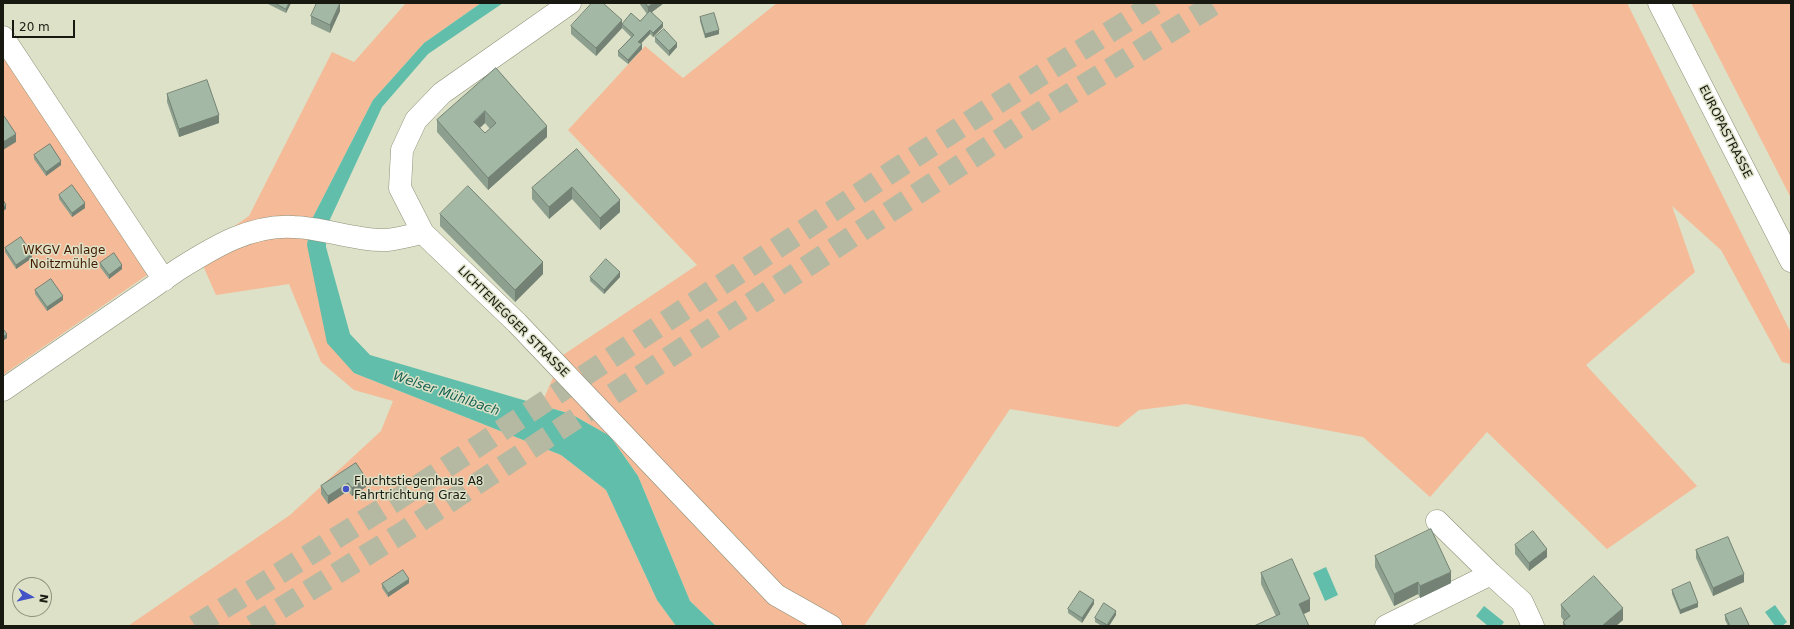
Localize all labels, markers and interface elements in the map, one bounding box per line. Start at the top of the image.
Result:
scale bar [14,12,77,38]
text: 20 m [19,20,50,34]
street label: EUROPASTRASSE [1695,83,1755,181]
park label: WKGV Anlage Noitzmühle [23,244,105,272]
street label: LICHTENEGGER STRASSE [454,263,572,381]
water label: Welser Mühlbach [391,368,501,420]
place label: Fluchtstiegenhaus A8 Fahrtrichtung Graz [354,475,484,503]
marker: Fluchtstiegenhaus A8 Fahrtrichtung Graz [341,484,351,494]
north arrow [12,577,52,617]
text: N [36,593,50,604]

